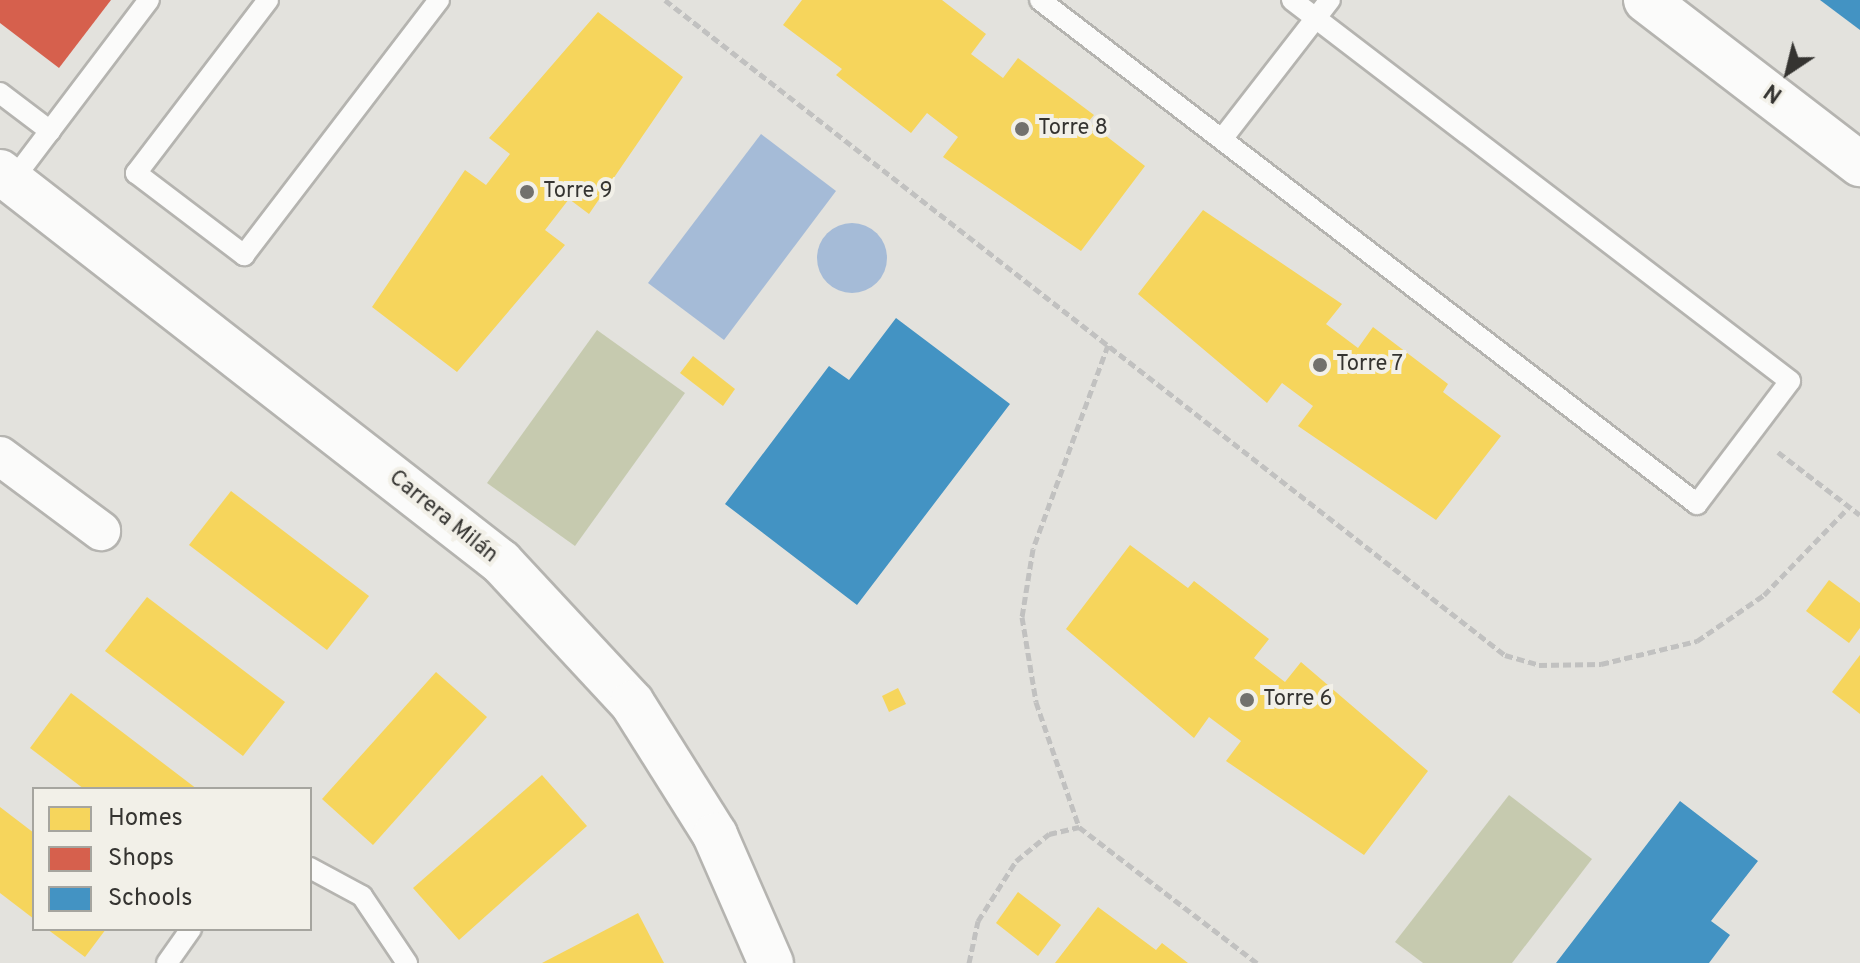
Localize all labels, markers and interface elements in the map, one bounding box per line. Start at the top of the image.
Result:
north arrow [1748,32,1828,112]
text: N [1760,76,1788,108]
place label: Torre 8 [1038,116,1108,142]
marker: Torre 8 [1013,120,1031,138]
place label: Torre 9 [543,179,613,205]
marker: Torre 9 [518,183,536,201]
place label: Torre 7 [1336,352,1404,378]
marker: Torre 7 [1311,356,1329,374]
street label: Carrera Milán [383,465,503,569]
place label: Torre 6 [1263,687,1333,713]
marker: Torre 6 [1238,691,1256,709]
legend [32,787,312,931]
text: Homes [108,804,183,834]
text: Shops [108,844,174,874]
text: Schools [108,884,193,914]

